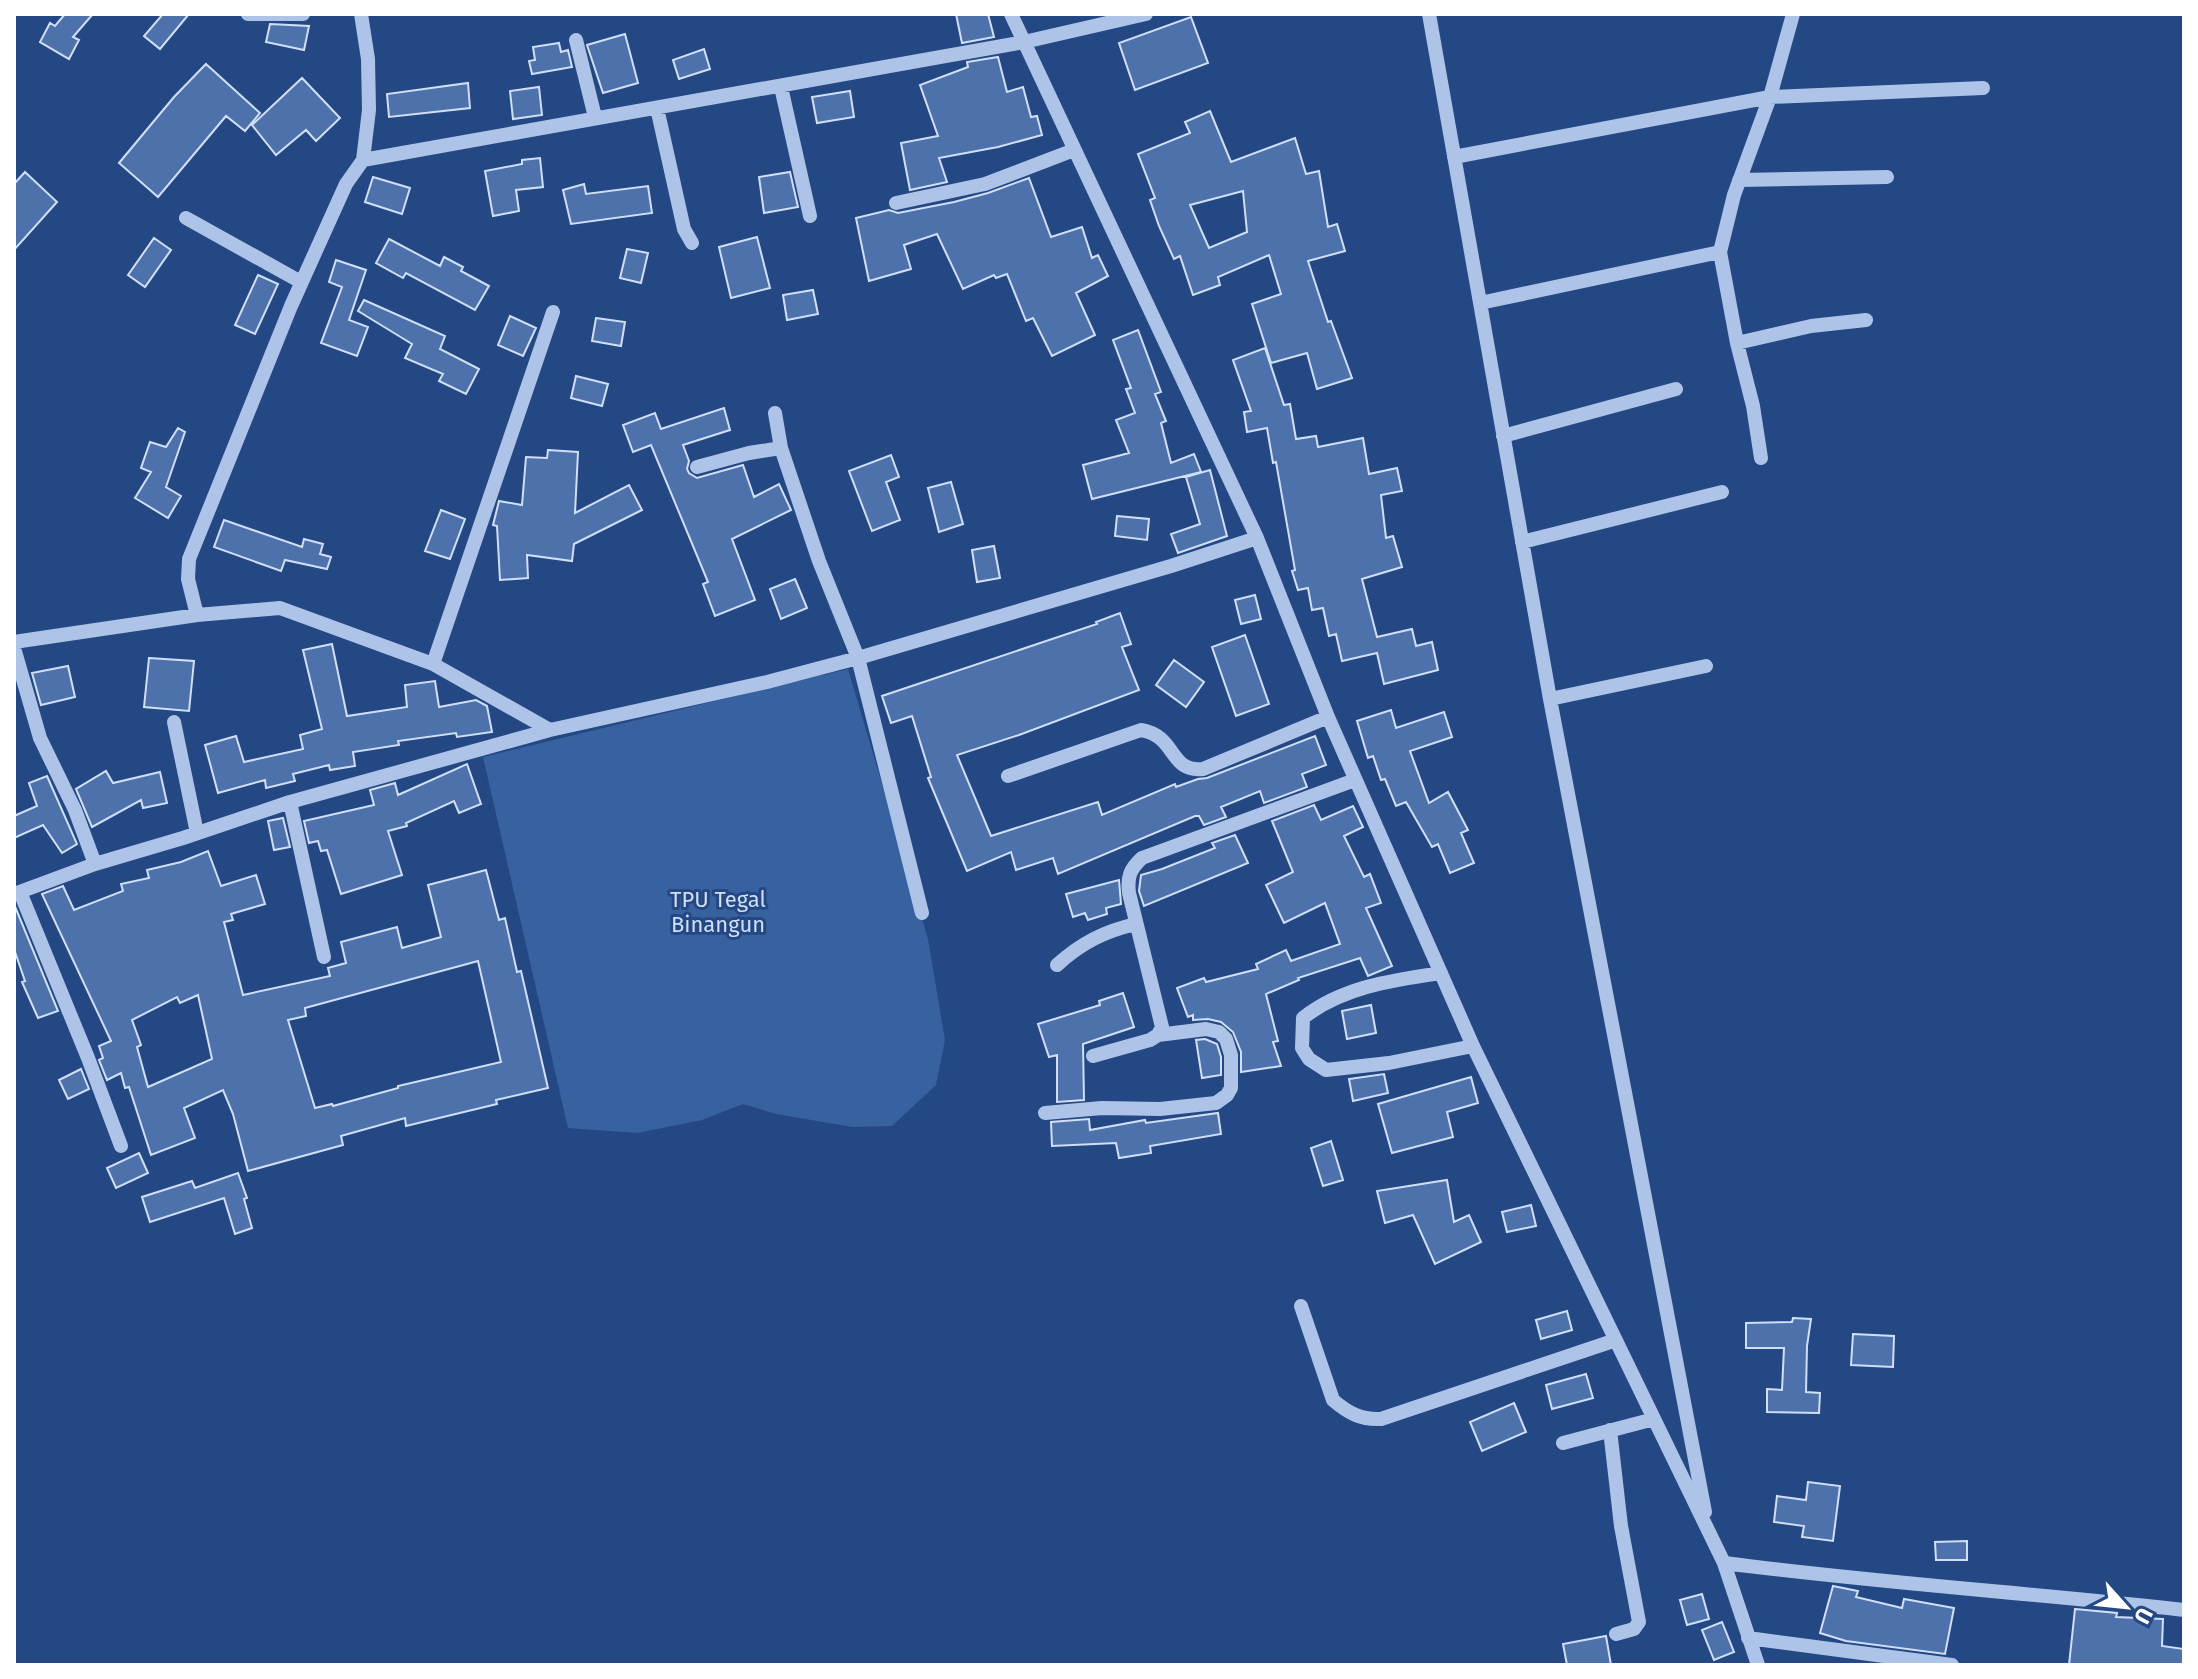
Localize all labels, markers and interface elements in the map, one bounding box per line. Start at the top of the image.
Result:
park label: TPU Tegal Binangun [670,886,766,938]
north arrow [2086,1567,2166,1647]
text: U [2128,1603,2159,1628]

